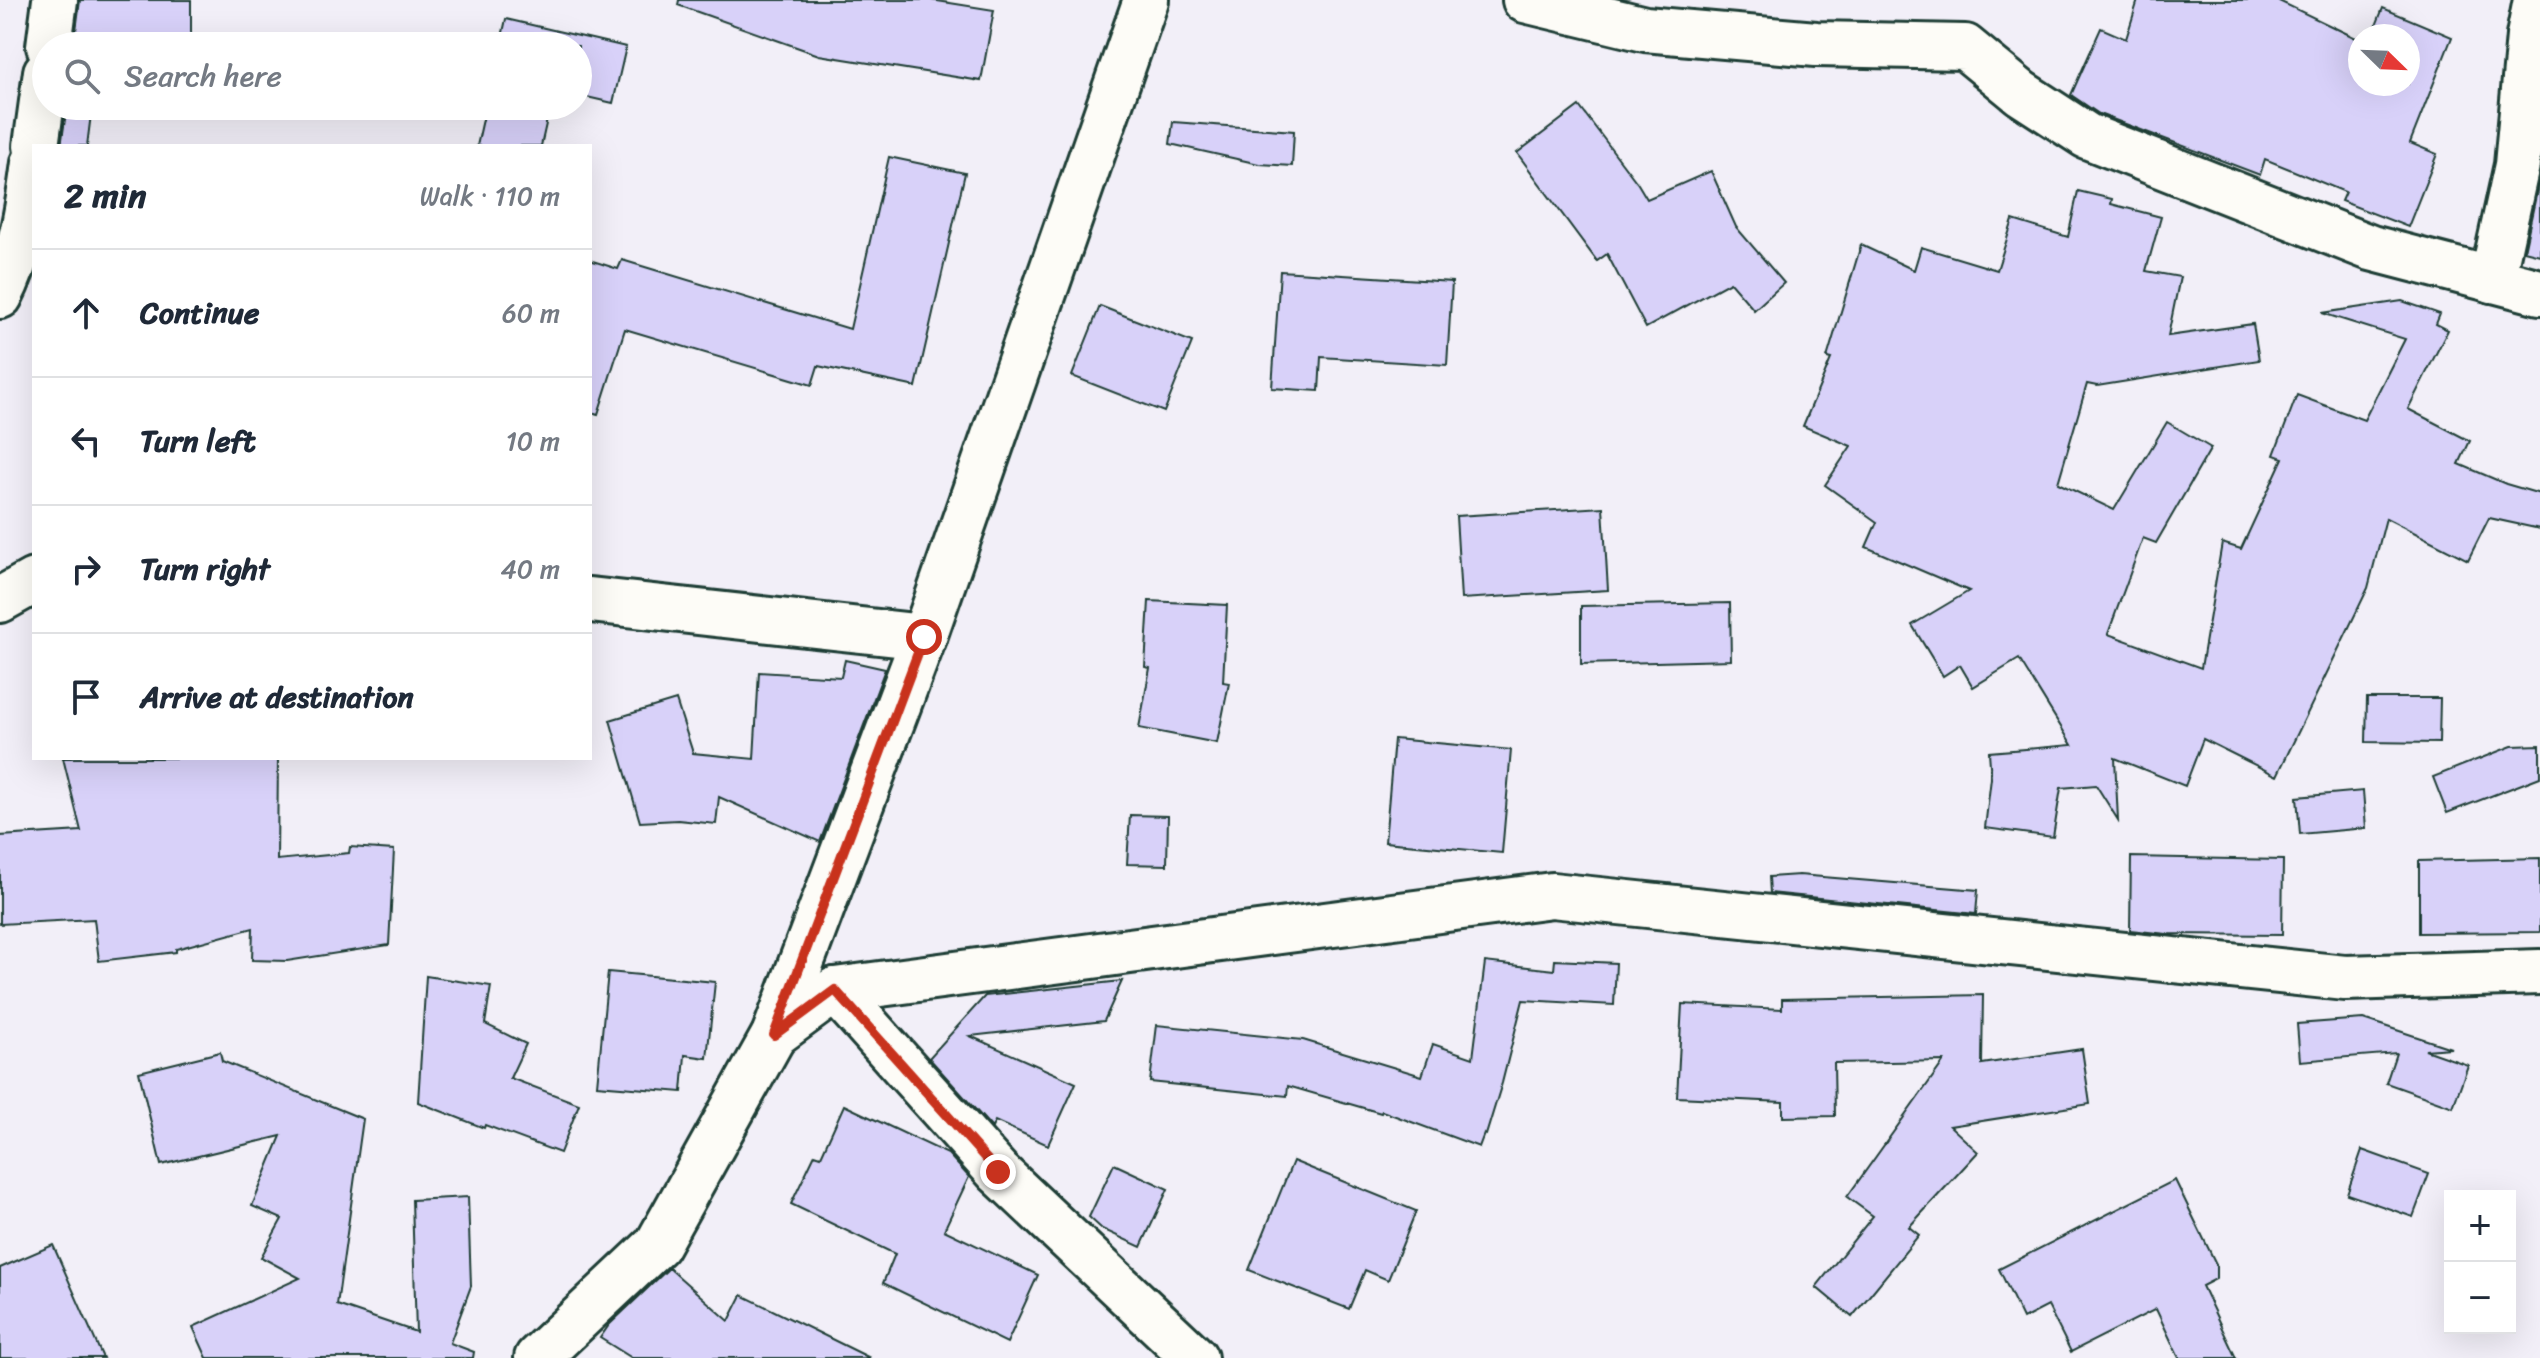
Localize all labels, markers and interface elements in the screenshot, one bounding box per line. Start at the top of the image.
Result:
north arrow [2348,24,2420,96]
search box [32,32,592,120]
text: Search here [124,49,282,103]
icon: search [60,54,104,98]
text: 2 min [64,166,146,226]
text: Walk · 110 m [420,173,560,219]
text: Continue [140,286,259,340]
text: 60 m [502,290,560,336]
icon: ahead [64,291,108,335]
text: Turn left [140,414,256,468]
text: 10 m [506,418,560,464]
icon: left [64,419,108,463]
text: Turn right [140,542,270,596]
text: 40 m [501,546,560,592]
icon: right [64,547,108,591]
route start [906,619,942,655]
text: Arrive at destination [140,670,414,724]
icon: arrive [64,675,108,719]
route end [980,1154,1016,1190]
map controls [2444,1190,2516,1334]
button: + [2444,1190,2516,1262]
button: − [2444,1262,2516,1334]

